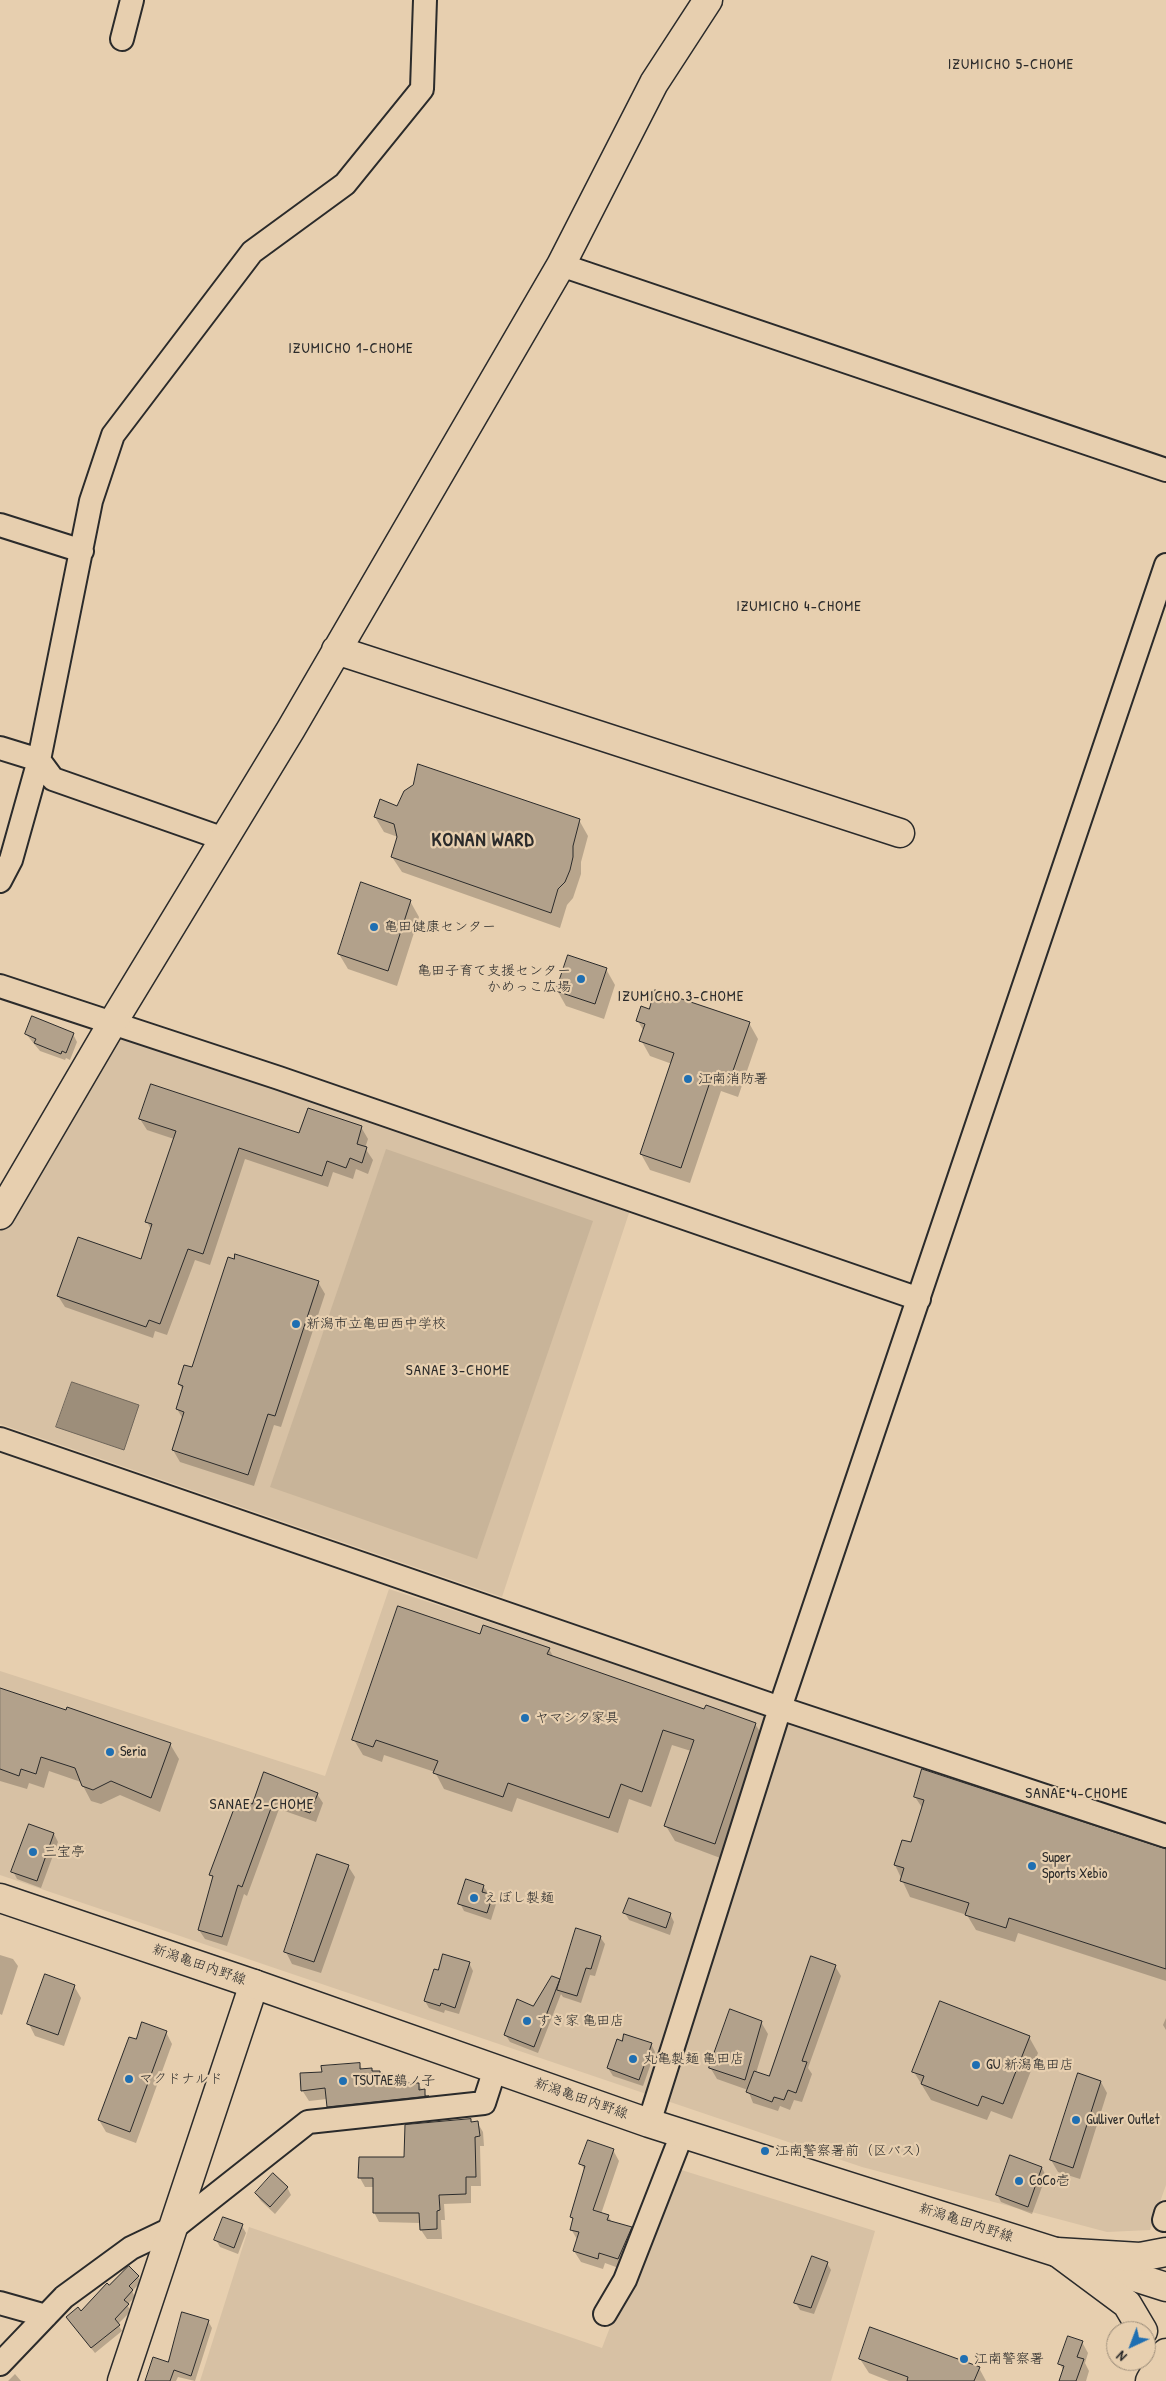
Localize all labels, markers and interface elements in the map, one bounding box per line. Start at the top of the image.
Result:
district label: IZUMICHO 5-CHOME [946,56,1076,74]
district label: IZUMICHO 1-CHOME [286,340,416,358]
district label: IZUMICHO 4-CHOME [734,598,864,616]
district label: KONAN WARD [430,830,536,852]
place label: 亀田健康センター [384,919,496,935]
marker: 亀田健康センター [368,921,380,933]
place label: 亀田子育て支援センター かめっこ広場 [417,963,571,996]
marker: 亀田子育て支援センター かめっこ広場 [575,973,587,985]
district label: IZUMICHO 3-CHOME [616,988,746,1006]
place label: 江南消防署 [698,1071,768,1087]
marker: 江南消防署 [682,1073,694,1085]
place label: 新潟市立亀田西中学校 [306,1316,446,1332]
marker: 新潟市立亀田西中学校 [290,1318,302,1330]
district label: SANAE 3-CHOME [404,1362,512,1380]
place label: ヤマシタ家具 [535,1710,619,1726]
marker: ヤマシタ家具 [519,1712,531,1724]
place label: Seria [120,1744,146,1760]
marker: Seria [104,1746,116,1758]
district label: SANAE 4-CHOME [1024,1785,1130,1803]
district label: SANAE 2-CHOME [208,1796,316,1814]
place label: 三宝亭 [43,1844,85,1860]
marker: 三宝亭 [27,1846,39,1858]
place label: Super Sports Xebio [1042,1850,1107,1882]
marker: Super Sports Xebio [1026,1860,1038,1872]
place label: えぼし製麺 [484,1890,554,1906]
marker: えぼし製麺 [468,1892,480,1904]
street label: 新潟亀田内野線 [150,1941,248,1989]
place label: すき家 亀田店 [537,2013,624,2029]
marker: すき家 亀田店 [521,2015,533,2027]
place label: 丸亀製麺 亀田店 [643,2051,744,2067]
marker: 丸亀製麺 亀田店 [627,2053,639,2065]
place label: GU 新潟亀田店 [986,2057,1074,2073]
marker: GU 新潟亀田店 [970,2059,982,2071]
place label: マクドナルド [139,2071,223,2087]
marker: マクドナルド [123,2073,135,2085]
place label: TSUTAE鵜ノ子 [353,2073,435,2089]
marker: TSUTAE鵜ノ子 [337,2075,349,2087]
street label: 新潟亀田内野線 [532,2075,630,2123]
place label: Gulliver Outlet [1086,2112,1160,2128]
marker: Gulliver Outlet [1070,2114,1082,2126]
place label: 江南警察署前（区バス） [775,2143,929,2159]
marker: 江南警察署前（区バス） [759,2145,771,2157]
place label: CoCo壱 [1029,2173,1070,2189]
marker: CoCo壱 [1013,2175,1025,2187]
street label: 新潟亀田内野線 [917,2200,1015,2246]
north arrow [1106,2321,1156,2371]
text: N [1112,2347,1130,2366]
place label: 江南警察署 [974,2351,1044,2367]
marker: 江南警察署 [958,2353,970,2365]

